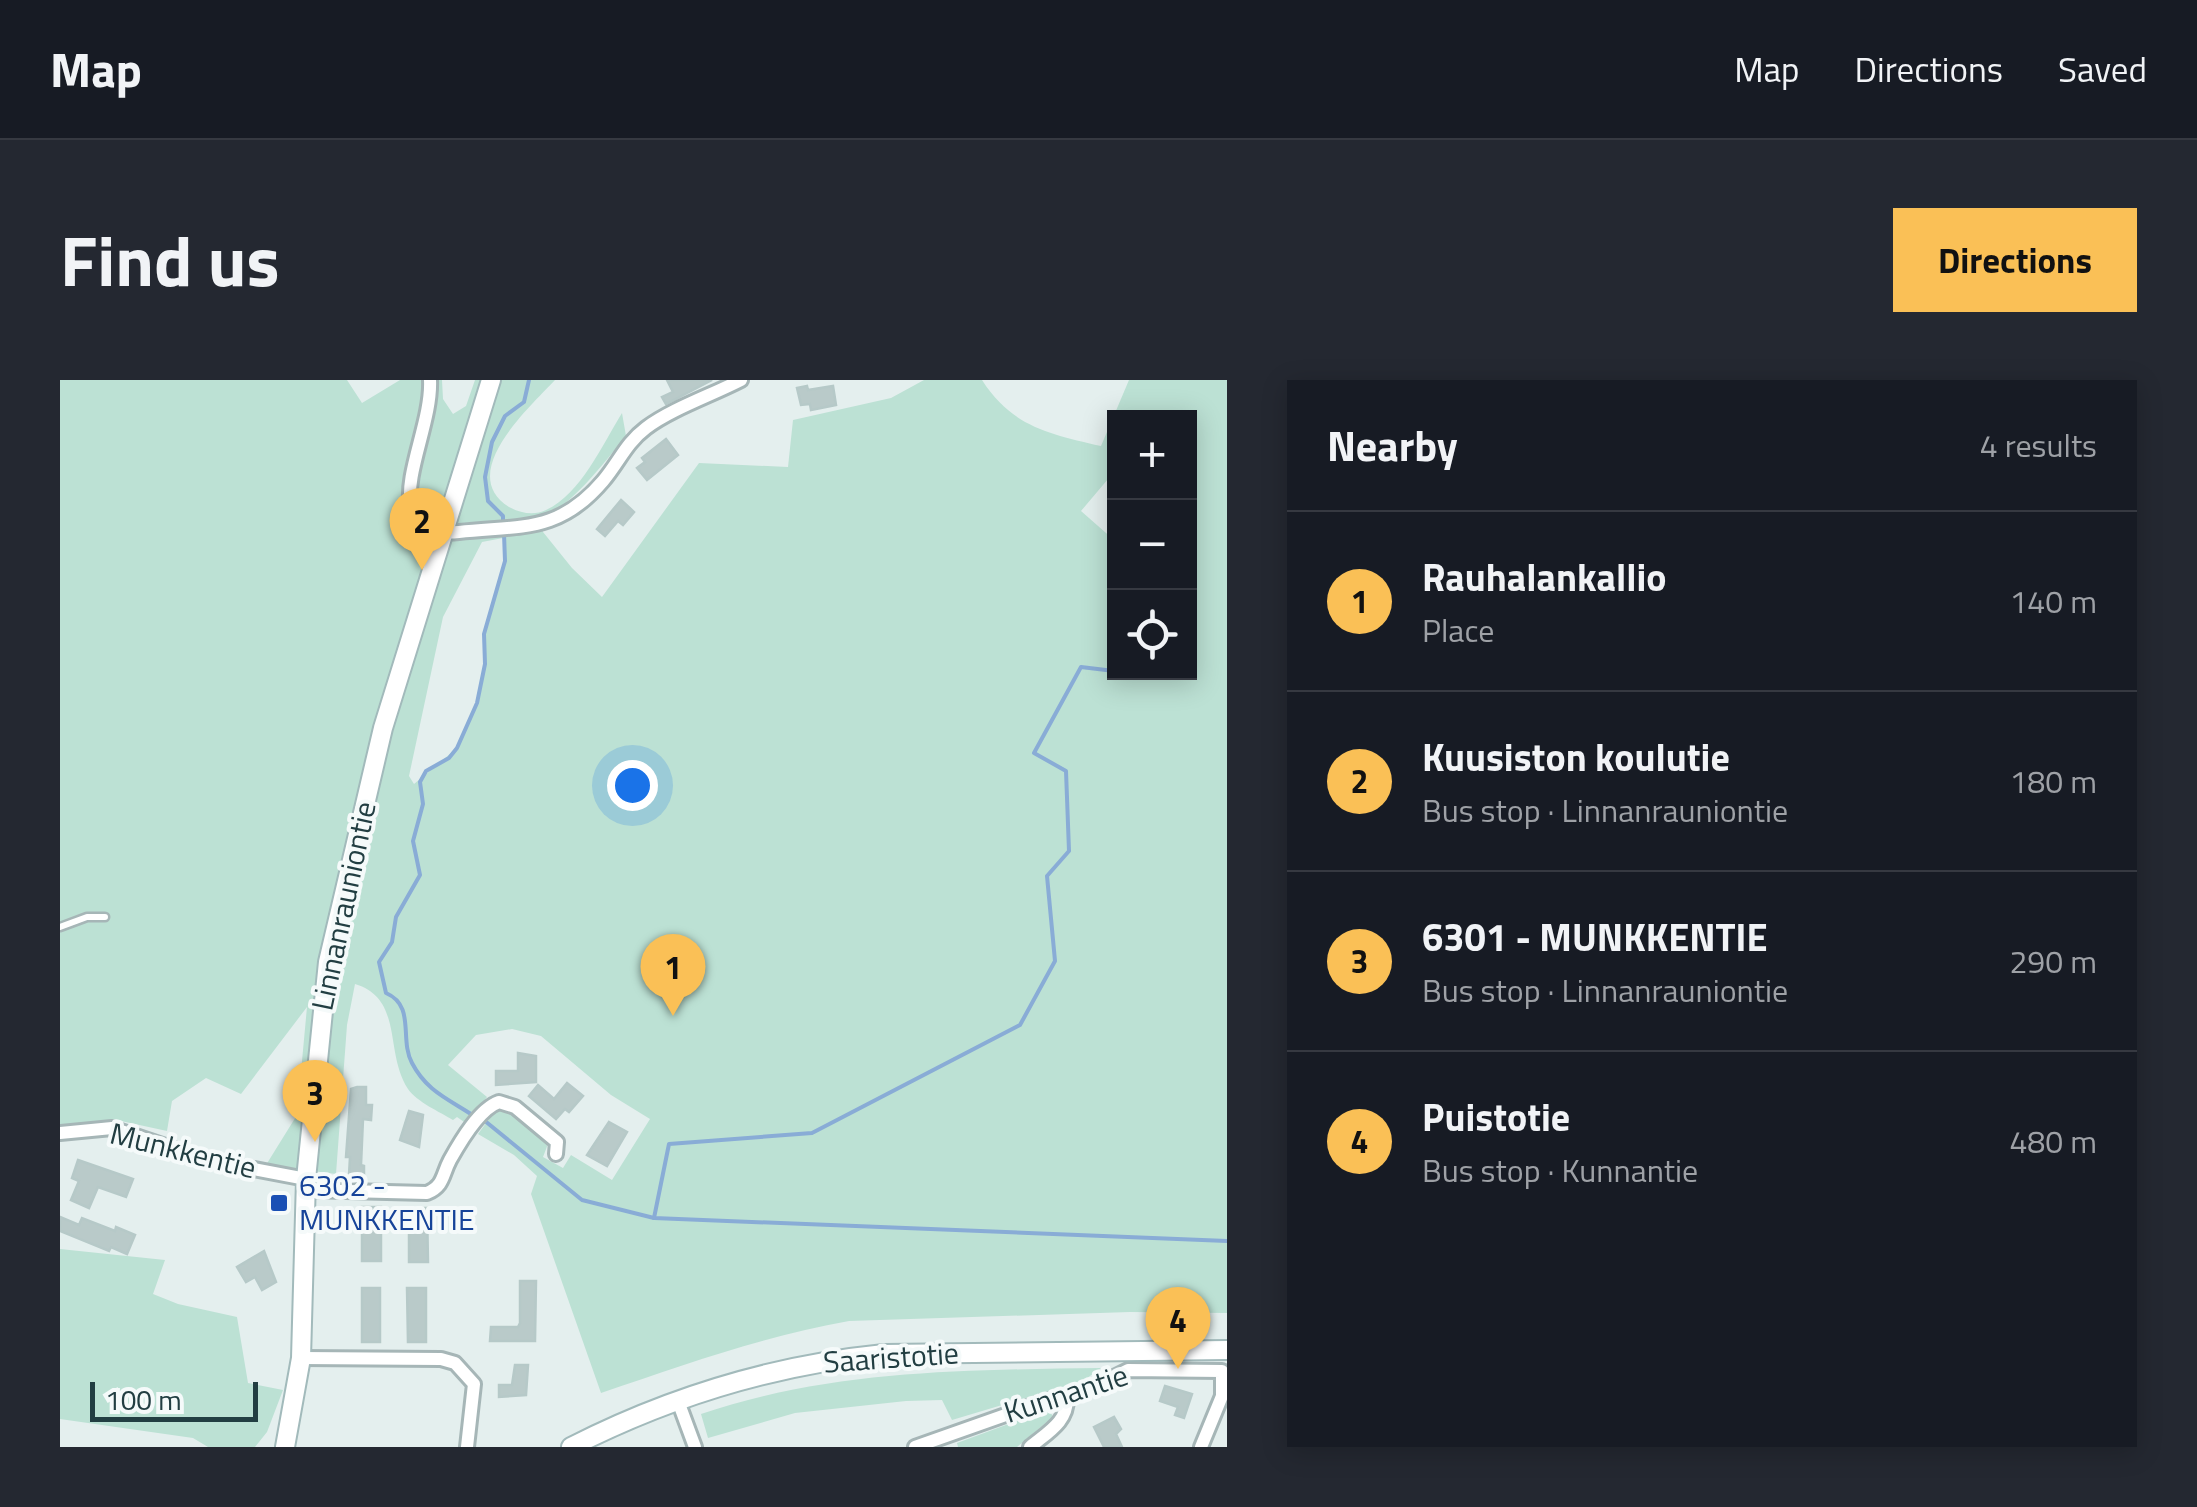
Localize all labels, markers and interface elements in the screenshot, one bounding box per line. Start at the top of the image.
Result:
text: Map [50,33,142,106]
text: Map [1734,42,1800,96]
text: Directions [1855,42,2003,96]
text: Saved [2058,42,2147,96]
text: Find us [60,207,280,313]
button: Directions [1893,208,2137,312]
map controls [1107,410,1197,680]
button: + [1107,410,1197,500]
text: Nearby [1327,413,1458,477]
text: 4 results [1980,421,2097,469]
pin: 2 [390,488,454,570]
button: − [1107,500,1197,590]
text: Rauhalankallio [1422,548,1666,606]
text: 1 [1351,577,1368,625]
text: 140 m [2009,577,2097,625]
button: locate [1107,590,1197,680]
text: Place [1422,606,1494,654]
text: Kuusiston koulutie [1422,728,1730,786]
text: 2 [1351,757,1368,805]
text: 180 m [2009,757,2097,805]
your location [607,760,658,811]
text: Bus stop · Linnanrauniontie [1422,786,1788,834]
street label: Linnanrauniontie [298,797,388,1014]
text: 6301 - MUNKKENTIE [1422,908,1768,966]
pin: 1 [640,934,706,1016]
text: 3 [1351,937,1368,985]
text: 290 m [2009,937,2097,985]
text: Bus stop · Linnanrauniontie [1422,966,1788,1014]
pin: 3 [282,1060,348,1142]
text: Puistotie [1422,1088,1570,1146]
street label: Munkkentie [105,1110,261,1190]
text: 4 [1351,1117,1368,1165]
text: 480 m [2009,1117,2097,1165]
text: Bus stop · Kunnantie [1422,1146,1698,1194]
place label: 6302 - MUNKKENTIE [299,1162,475,1242]
marker: 6302 - MUNKKENTIE [268,1192,290,1214]
pin: 4 [1146,1286,1210,1369]
street label: Saaristotie [822,1329,960,1385]
street label: Kunnantie [998,1351,1134,1435]
scale bar [90,1377,258,1422]
text: 100 m [105,1378,182,1421]

